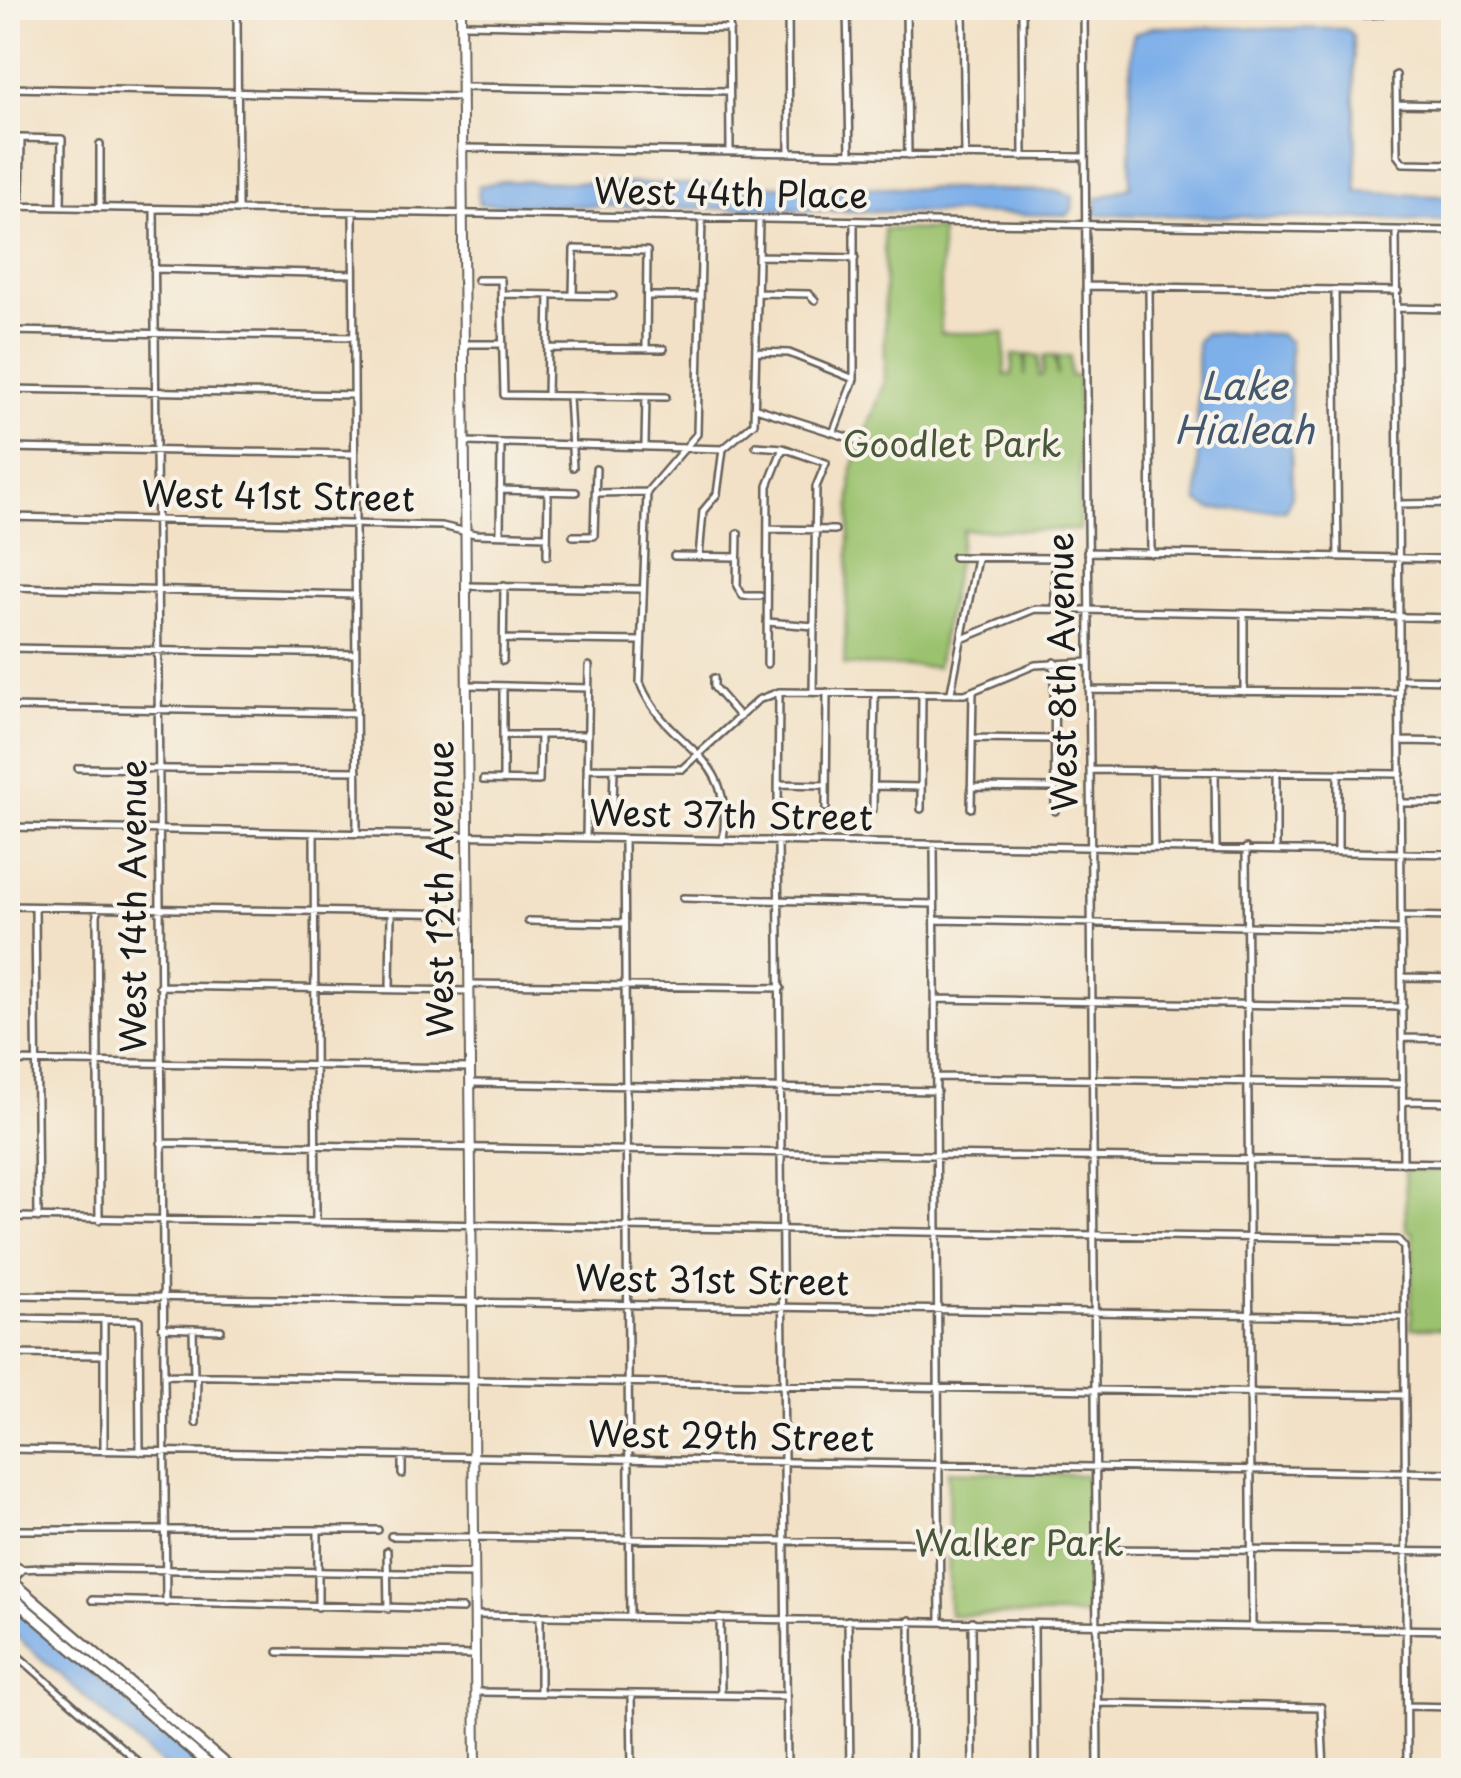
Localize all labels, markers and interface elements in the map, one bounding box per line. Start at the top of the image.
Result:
street label: West 44th Place [593,163,869,220]
water label: Lake Hialeah [1174,356,1315,457]
park label: Goodlet Park [842,416,1062,469]
street label: West 41st Street [141,466,415,523]
street label: West 8th Avenue [1032,532,1089,812]
street label: West 12th Avenue [412,740,465,1038]
street label: West 14th Avenue [105,759,158,1053]
street label: West 37th Street [589,785,873,842]
street label: West 31st Street [574,1250,850,1307]
street label: West 29th Street [587,1406,875,1463]
park label: Walker Park [914,1515,1124,1568]

